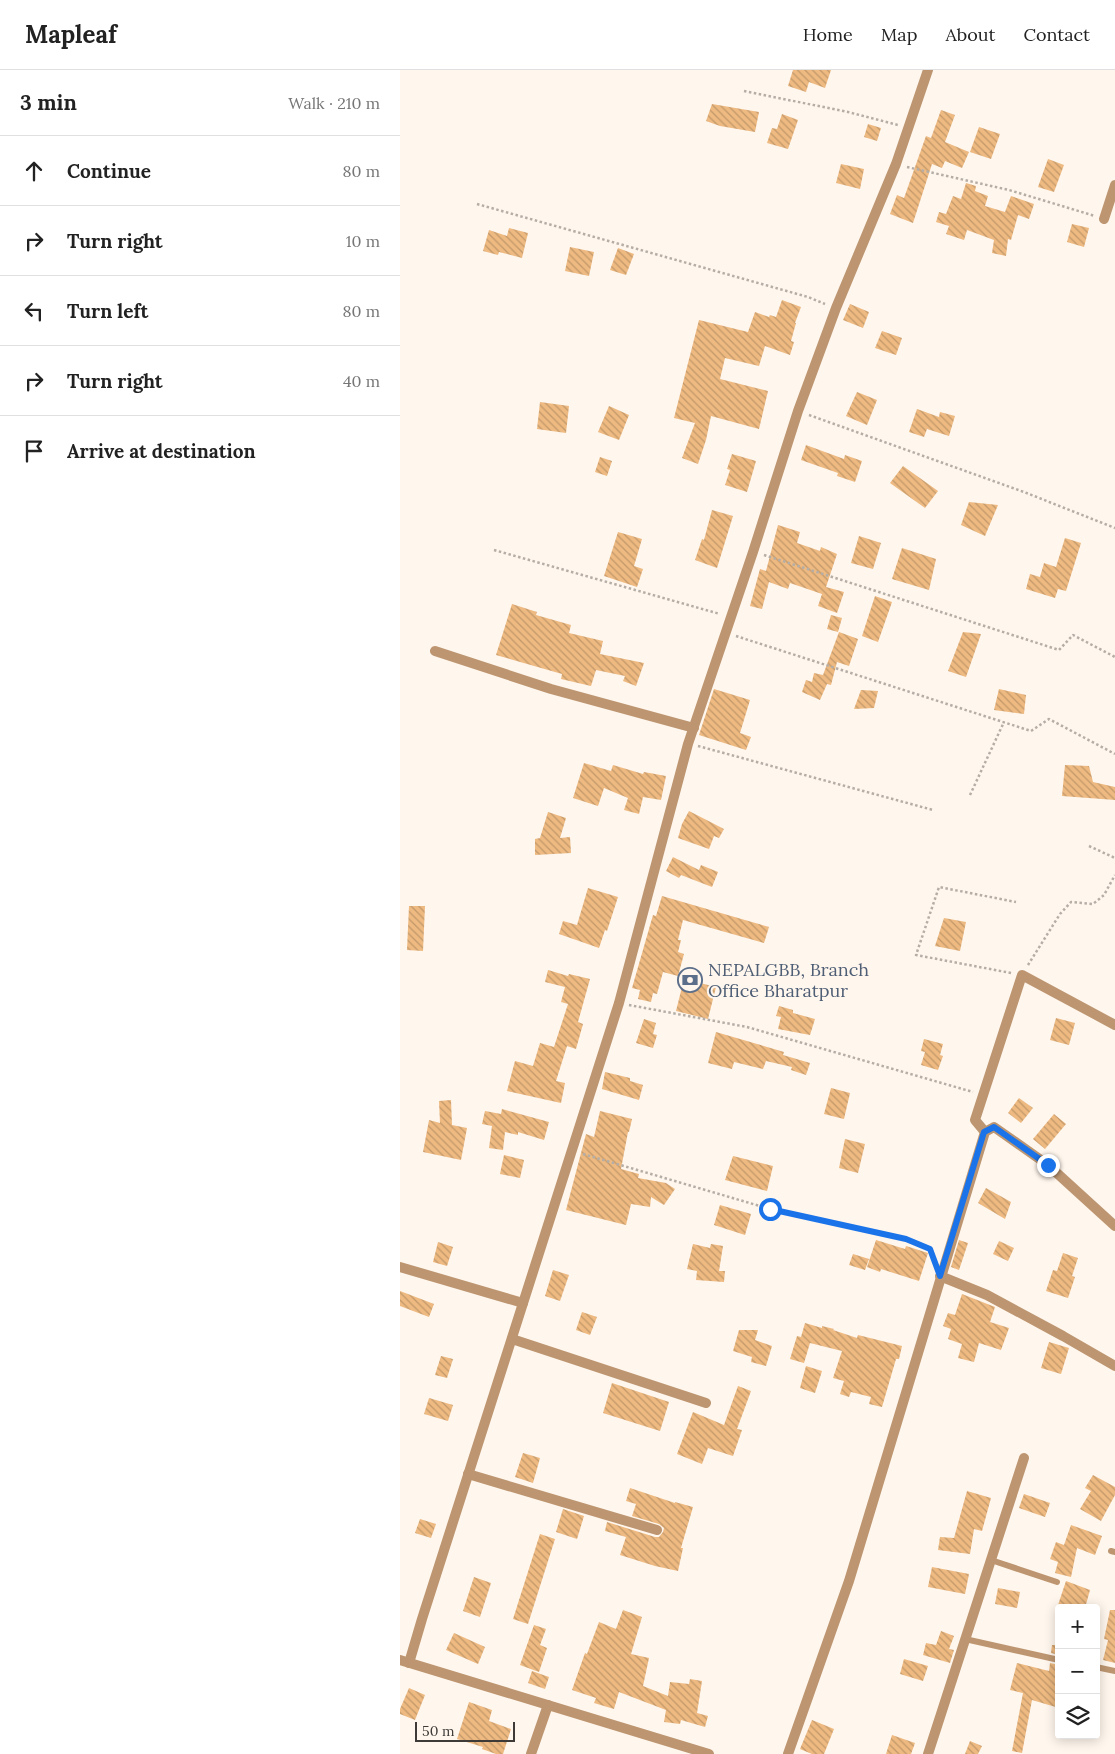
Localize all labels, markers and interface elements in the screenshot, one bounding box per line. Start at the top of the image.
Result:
text: Mapleaf [25,19,117,50]
text: Home [803,23,853,46]
text: Map [881,23,917,46]
text: About [945,23,995,46]
text: Contact [1023,23,1090,46]
text: 3 min [20,89,77,116]
text: Walk · 210 m [288,93,380,113]
icon: ahead [20,157,48,185]
text: Continue [67,159,151,183]
text: 80 m [343,161,380,181]
icon: right [20,227,48,255]
text: Turn right [67,229,163,253]
text: 10 m [346,231,380,251]
icon: left [20,297,48,325]
text: Turn left [67,299,148,323]
text: 80 m [343,301,380,321]
icon: right [20,367,48,395]
text: Turn right [67,369,163,393]
text: 40 m [343,371,380,391]
icon: arrive [20,437,48,465]
text: Arrive at destination [67,439,256,463]
place label: NEPALGBB, Branch Office Bharatpur [708,958,869,1002]
bank icon: NEPALGBB, Branch Office Bharatpur [677,967,703,993]
route end [1037,1154,1060,1177]
route start [759,1198,782,1221]
map controls [1055,1604,1100,1739]
button: + [1055,1604,1100,1649]
button: − [1055,1649,1100,1694]
button: layers [1055,1694,1100,1739]
scale bar [415,1719,515,1742]
text: 50 m [422,1722,455,1740]

